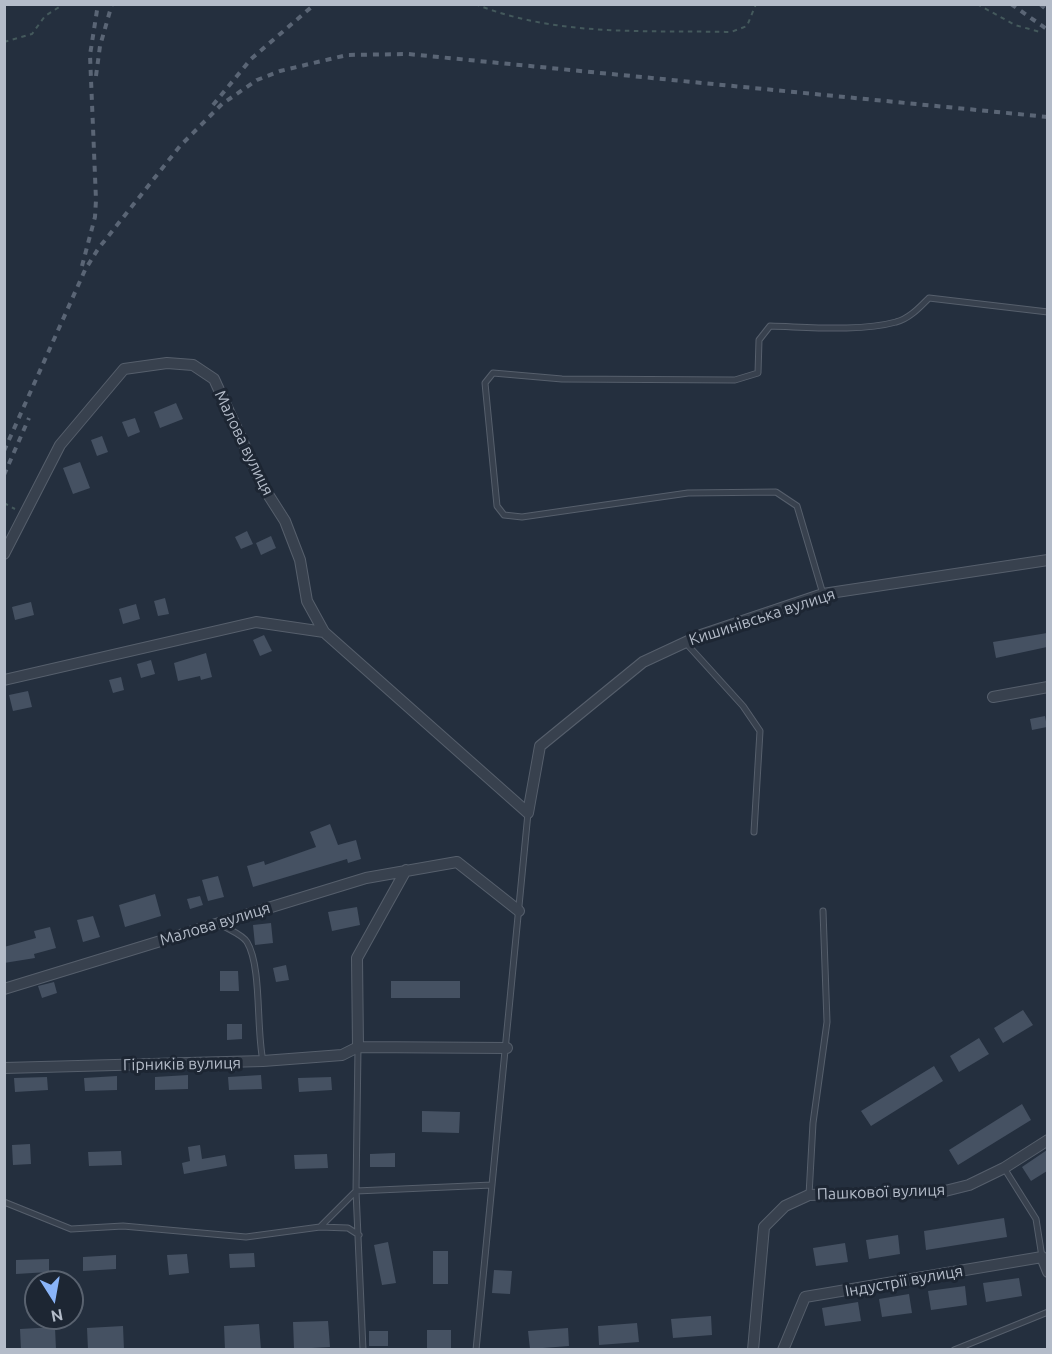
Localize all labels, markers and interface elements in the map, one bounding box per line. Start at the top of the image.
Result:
street label: Малова вулиця [210,387,278,499]
street label: Кишинівська вулиця [686,584,838,650]
street label: Малова вулиця [157,898,273,950]
street label: Гірників вулиця [123,1053,241,1075]
street label: Пашкової вулиця [817,1180,945,1204]
street label: Індустрії вулиця [844,1261,964,1301]
north arrow [24,1270,84,1330]
text: N [49,1306,65,1326]

